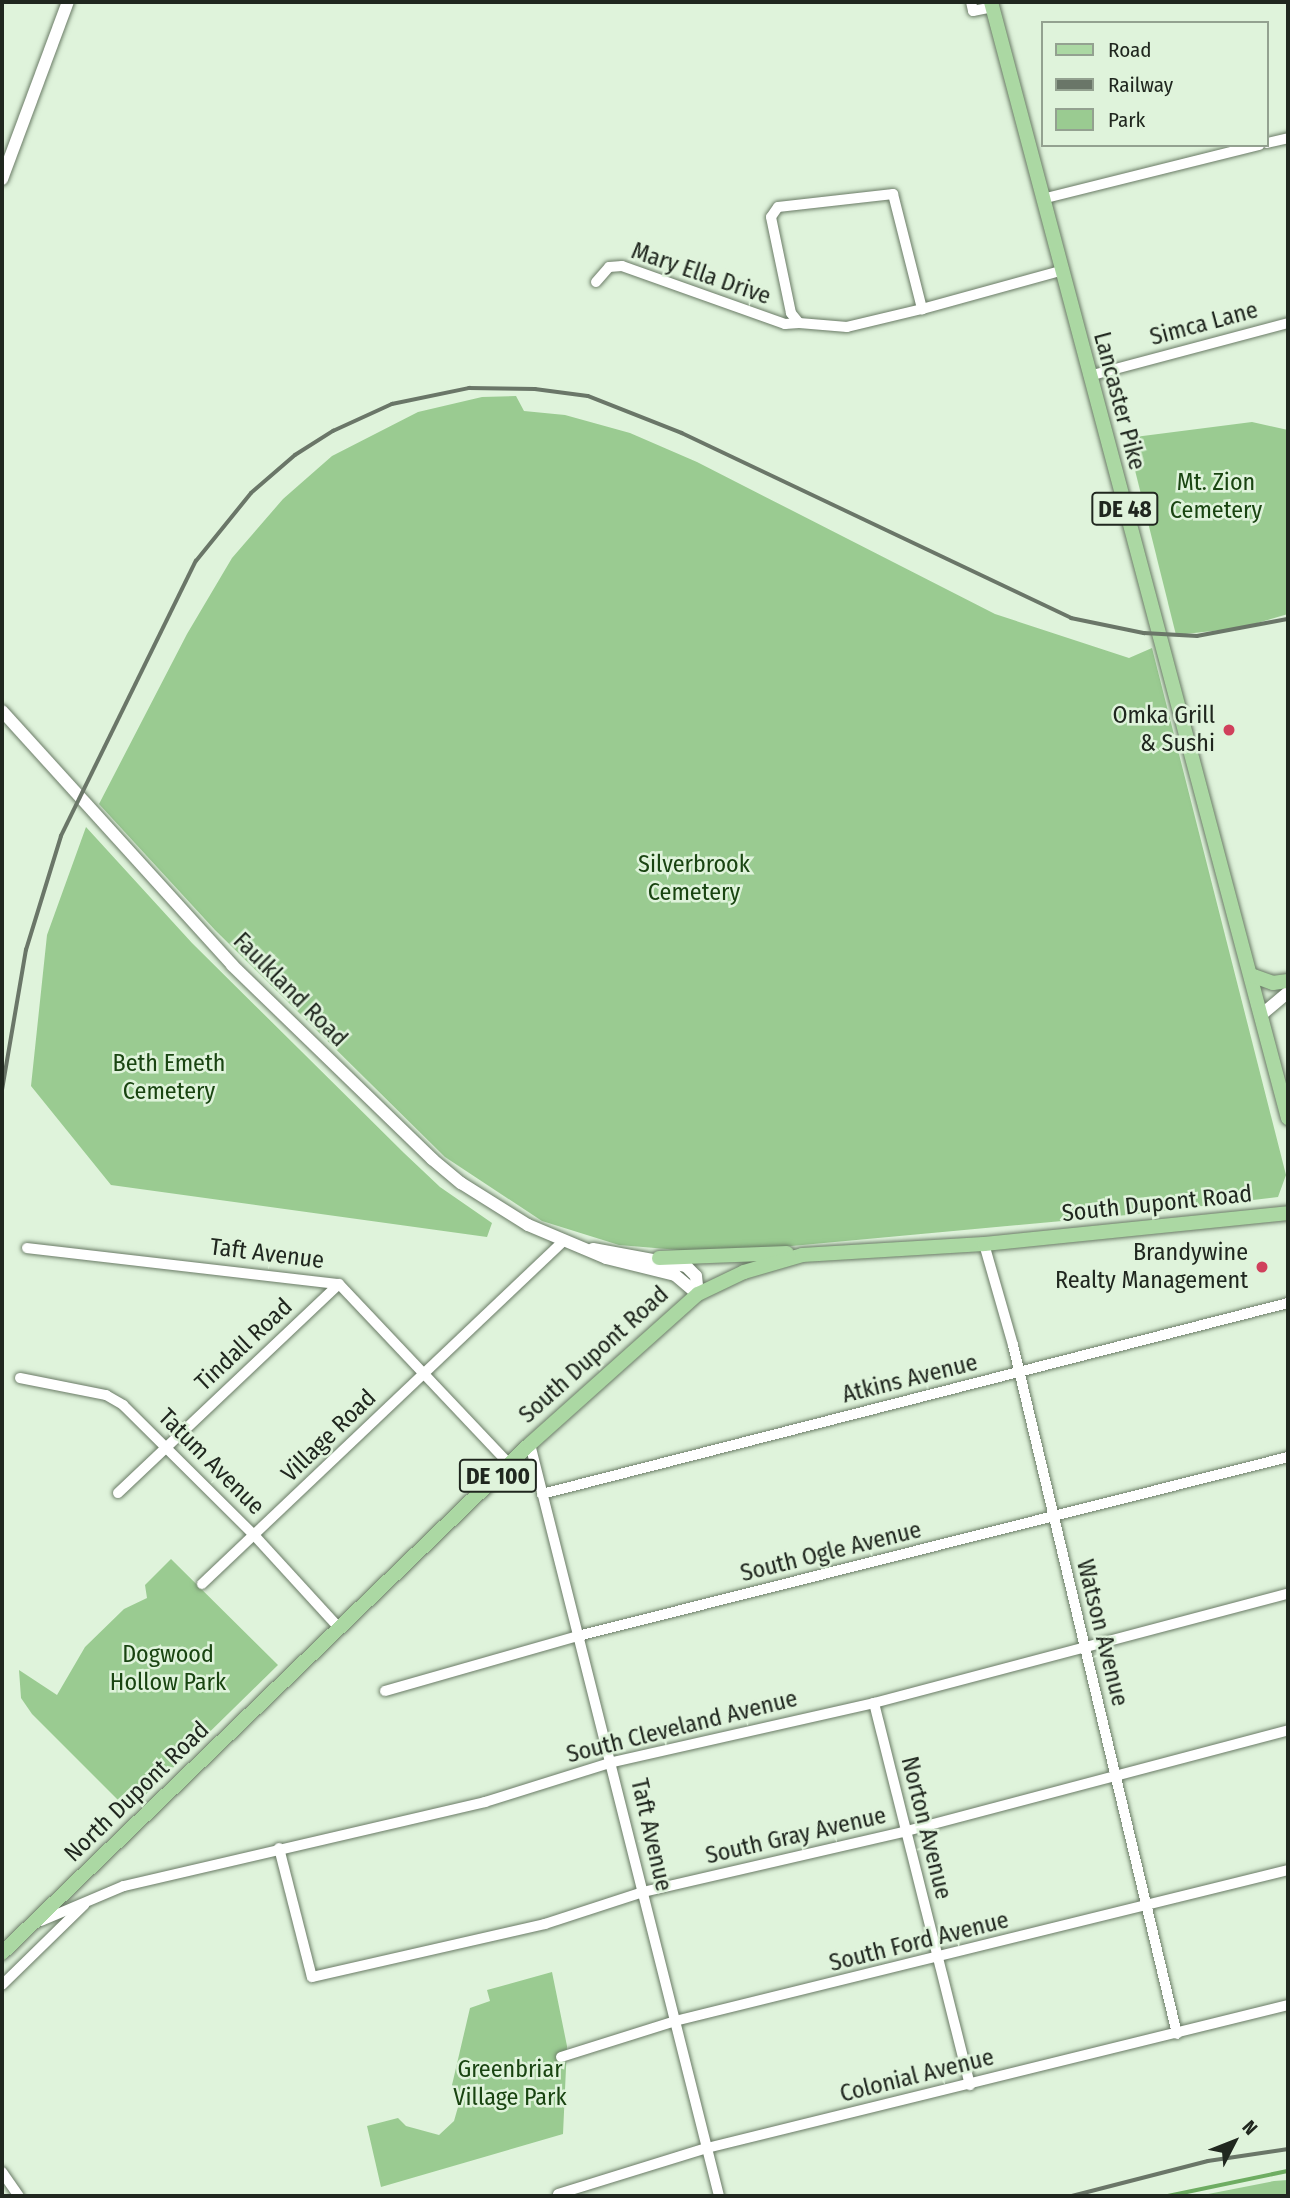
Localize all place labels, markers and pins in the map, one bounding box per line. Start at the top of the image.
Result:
place label: Omka Grill & Sushi [1112,702,1215,758]
marker: Omka Grill & Sushi [1221,722,1237,738]
place label: Brandywine Realty Management [1055,1239,1248,1295]
marker: Brandywine Realty Management [1254,1259,1270,1275]

